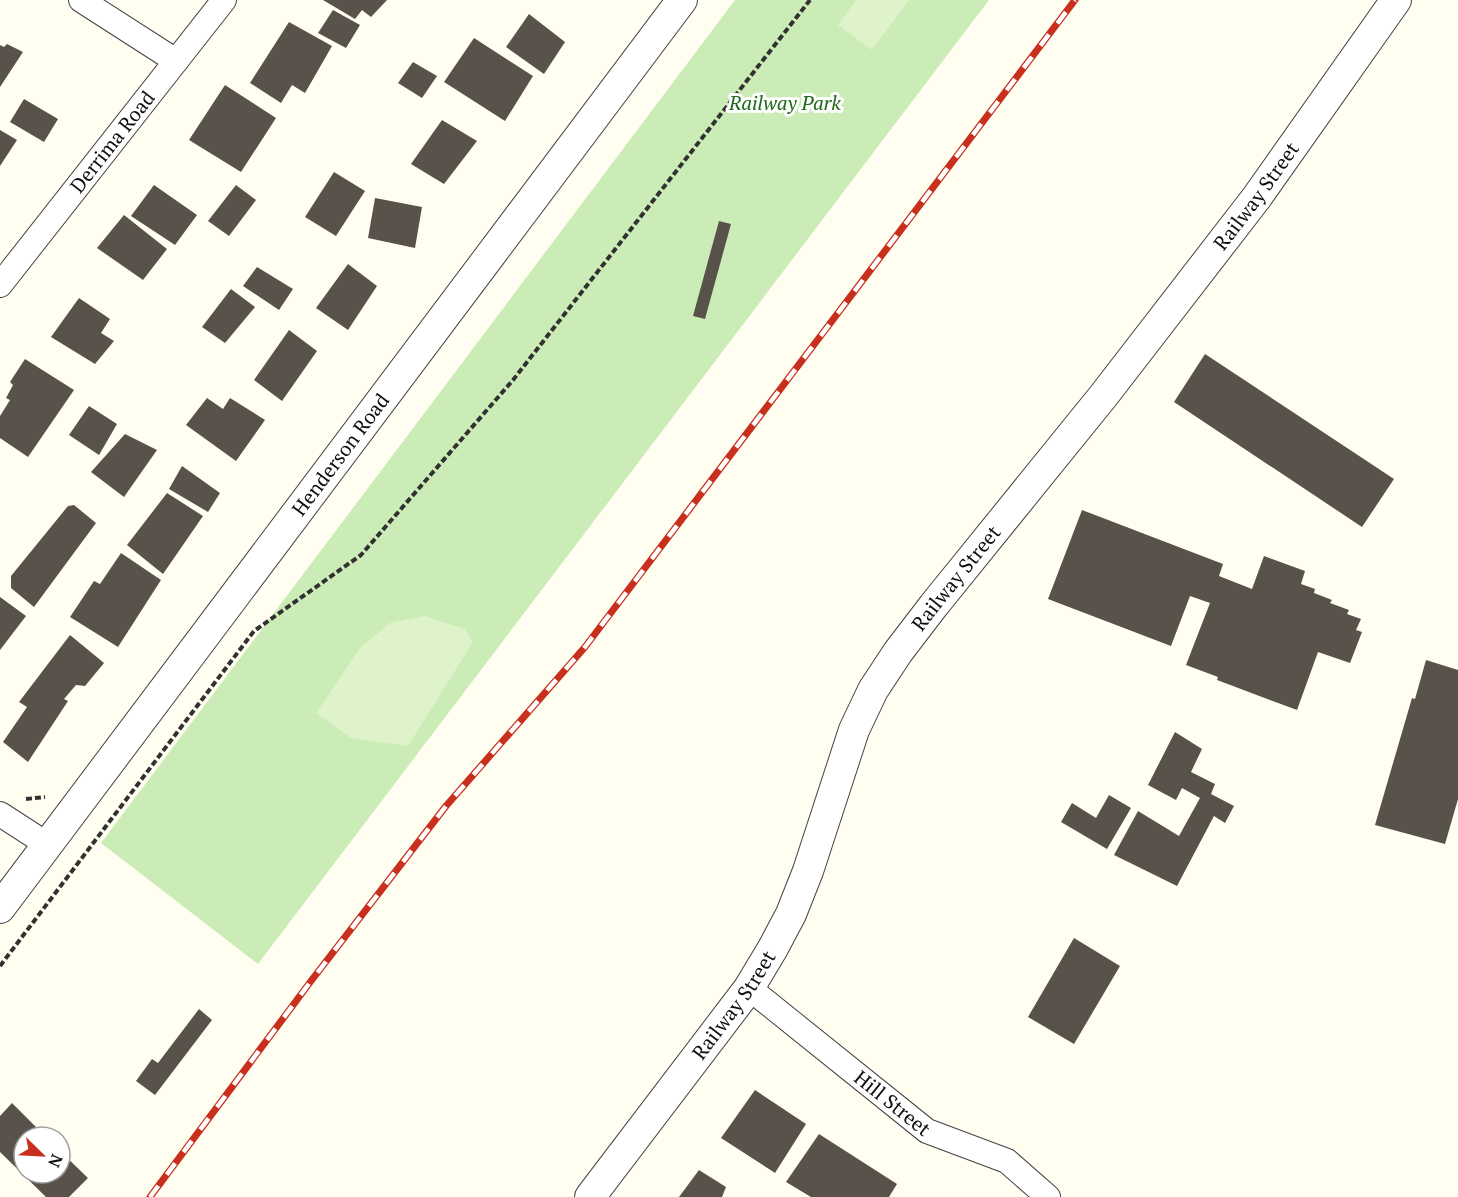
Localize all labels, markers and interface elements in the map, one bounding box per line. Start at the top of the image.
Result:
street label: Derrima Road [64,85,161,198]
park label: Railway Park [728,89,841,116]
street label: Railway Street [1207,136,1305,255]
street label: Henderson Road [285,388,395,521]
street label: Railway Street [905,519,1007,636]
street label: Railway Street [685,945,782,1065]
street label: Hill Street [849,1064,937,1142]
north arrow [12,1125,72,1185]
text: N [43,1151,68,1171]

